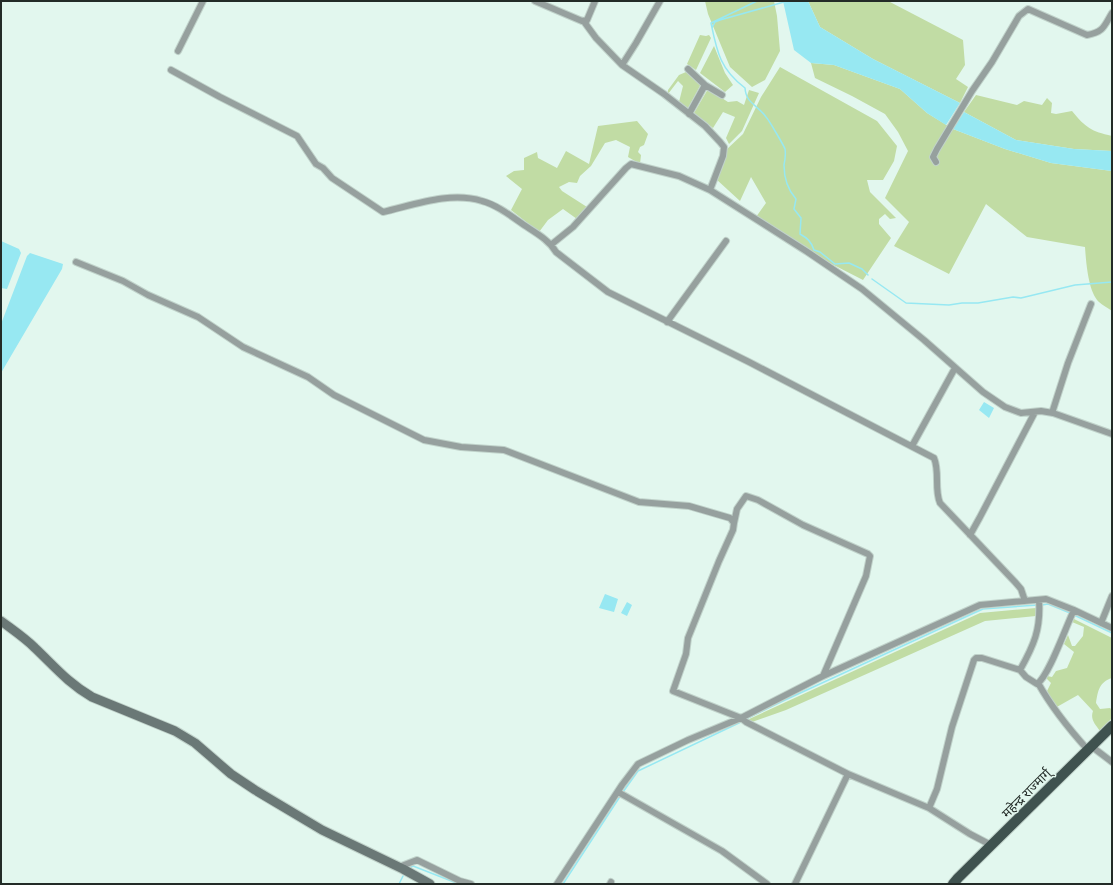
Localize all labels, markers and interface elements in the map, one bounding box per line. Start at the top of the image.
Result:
street label: महेन्द्र राज्मार्ग् [998,764,1055,821]

